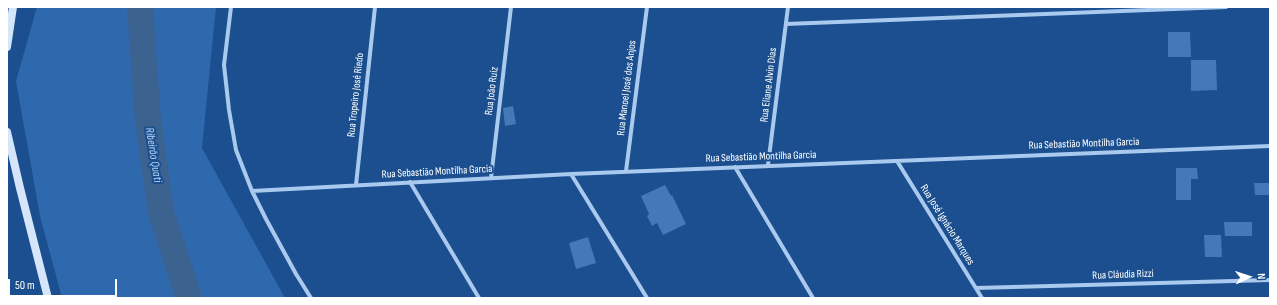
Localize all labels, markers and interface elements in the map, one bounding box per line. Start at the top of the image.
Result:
street label: Rua Manoel José dos Anjos [615,40,639,136]
street label: Rua Eliane Alvin Dias [758,47,780,123]
street label: Rua Tropeiro José Riedo [345,52,367,138]
street label: Rua João Ruiz [482,66,502,116]
water label: Ribeirão Quati [142,126,164,184]
street label: Rua Sebastião Montilha Garcia [1028,135,1140,153]
street label: Rua Sebastião Montilha Garcia [705,148,817,166]
street label: Rua Sebastião Montilha Garcia [381,163,493,181]
street label: Rua José Ignácio Marques [917,182,977,268]
north arrow [1229,257,1269,297]
street label: Rua Cláudia Rizzi [1092,267,1154,283]
scale bar [10,271,119,297]
text: N [1255,273,1268,280]
text: 50 m [15,278,35,293]

